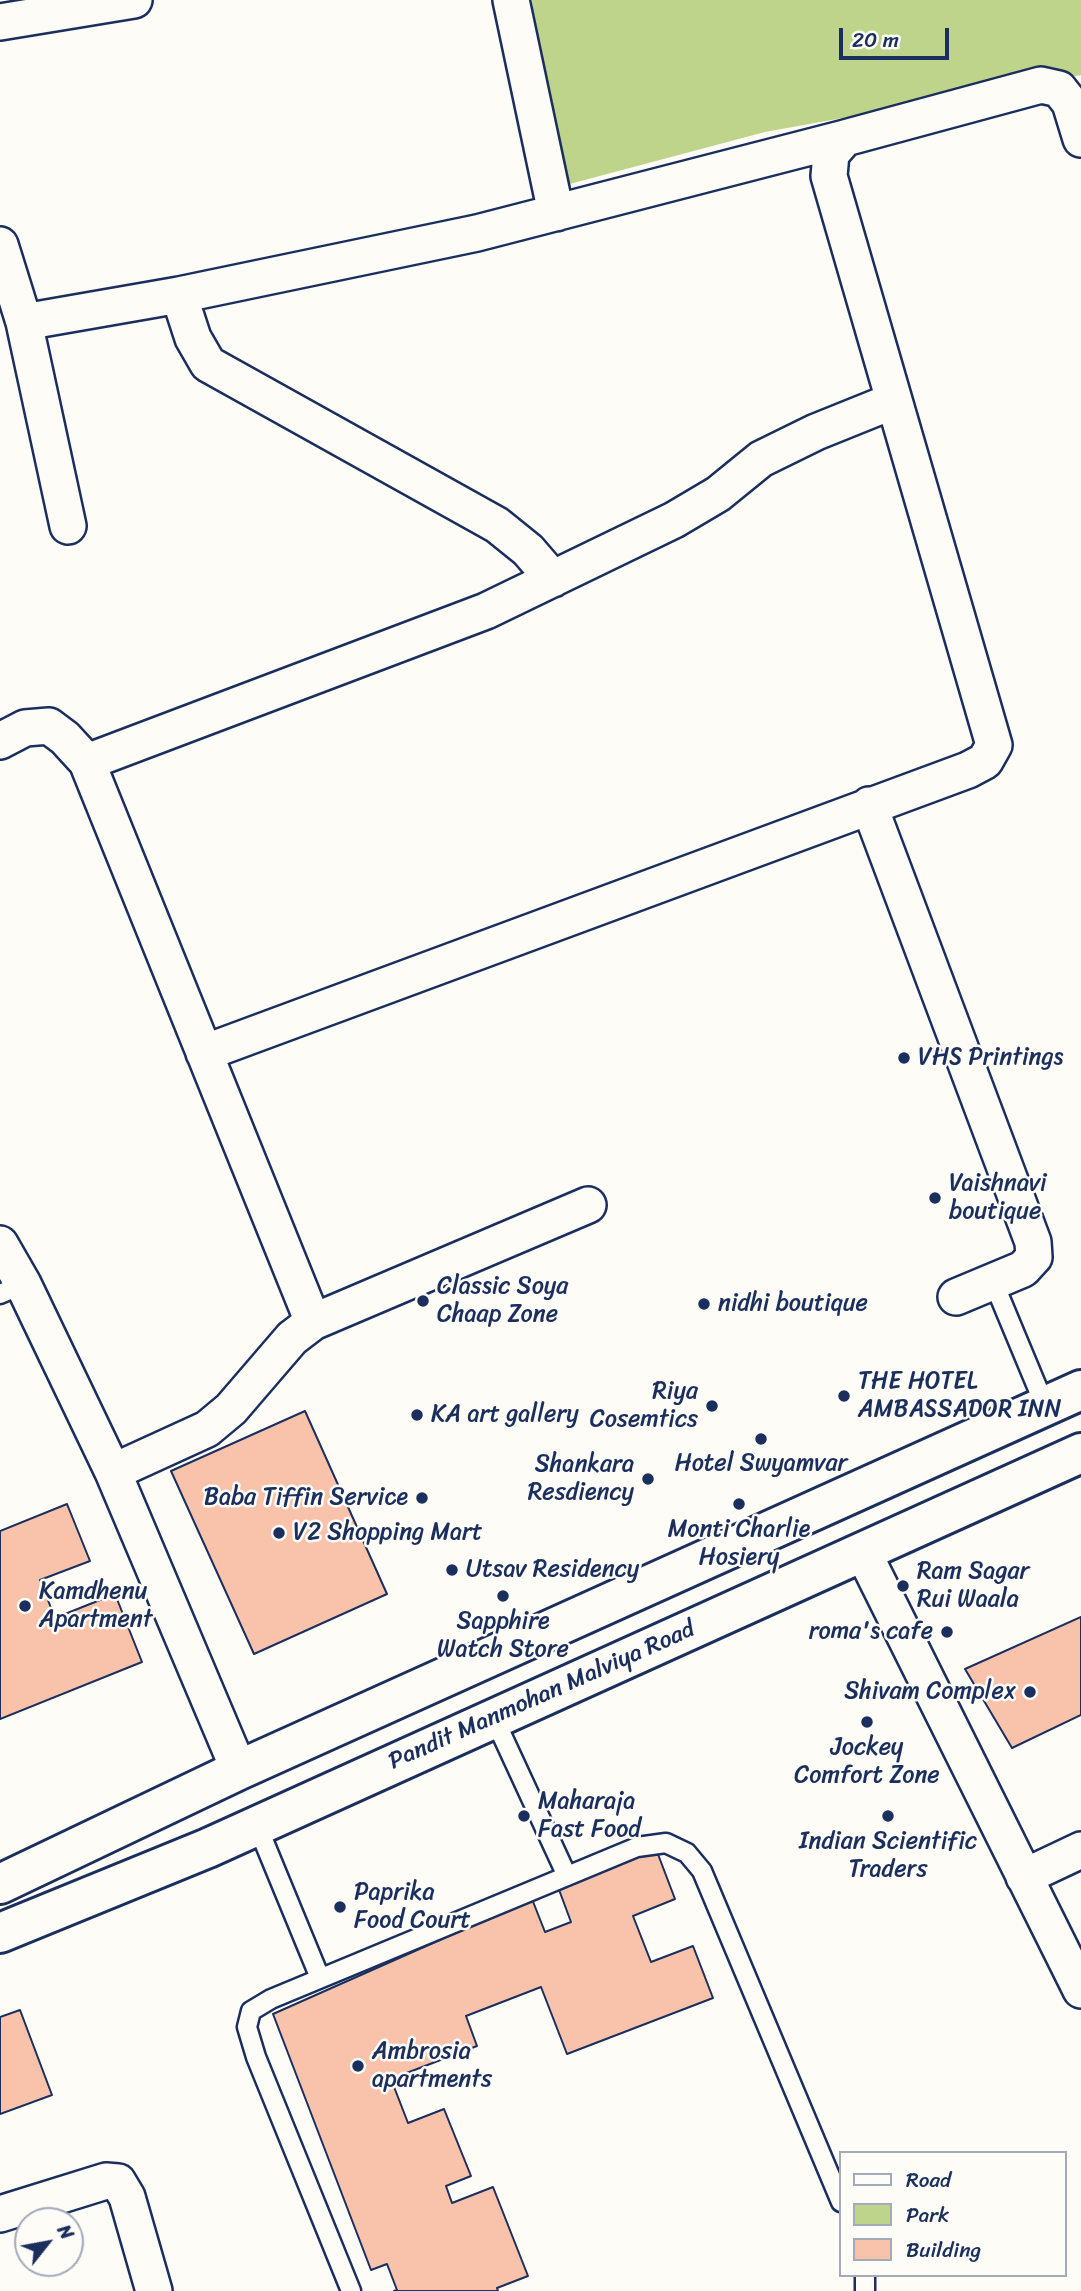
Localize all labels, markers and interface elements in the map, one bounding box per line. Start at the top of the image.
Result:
scale bar [843,14,953,58]
text: 20 m [852,21,899,59]
place label: VHS Printings [918,1044,1063,1072]
marker: VHS Printings [896,1050,912,1066]
place label: Vaishnavi boutique [949,1170,1047,1226]
marker: Vaishnavi boutique [927,1190,943,1206]
place label: Classic Soya Chaap Zone [437,1273,568,1329]
place label: nidhi boutique [718,1290,868,1318]
marker: Classic Soya Chaap Zone [415,1293,431,1309]
marker: nidhi boutique [696,1296,712,1312]
place label: THE HOTEL AMBASSADOR INN [858,1368,1061,1424]
place label: Riya Cosemtics [590,1378,698,1434]
marker: THE HOTEL AMBASSADOR INN [836,1388,852,1404]
marker: Riya Cosemtics [704,1398,720,1414]
place label: KA art gallery [431,1401,579,1429]
marker: KA art gallery [409,1407,425,1423]
marker: Hotel Swyamvar [753,1431,769,1447]
place label: Hotel Swyamvar [675,1450,847,1478]
place label: Shankara Resdiency [528,1451,634,1507]
marker: Shankara Resdiency [640,1471,656,1487]
place label: Baba Tiffin Service [204,1484,408,1512]
marker: Baba Tiffin Service [414,1490,430,1506]
marker: Monti Charlie Hosiery [731,1496,747,1512]
place label: Monti Charlie Hosiery [668,1516,810,1572]
place label: V2 Shopping Mart [293,1519,482,1547]
marker: V2 Shopping Mart [271,1525,287,1541]
place label: Utsav Residency [466,1556,639,1584]
place label: Ram Sagar Rui Waala [917,1558,1029,1614]
marker: Utsav Residency [444,1562,460,1578]
place label: Kamdhenu Apartment [39,1578,152,1634]
marker: Ram Sagar Rui Waala [895,1578,911,1594]
marker: Sapphire Watch Store [495,1588,511,1604]
marker: Kamdhenu Apartment [17,1598,33,1614]
place label: Sapphire Watch Store [437,1608,569,1664]
street label: Pandit Manmohan Malviya Road [384,1615,700,1777]
place label: roma's cafe [809,1618,933,1646]
marker: roma's cafe [939,1624,955,1640]
place label: Shivam Complex [844,1678,1016,1706]
marker: Shivam Complex [1022,1684,1038,1700]
marker: Jockey Comfort Zone [859,1714,875,1730]
place label: Jockey Comfort Zone [794,1734,940,1790]
place label: Maharaja Fast Food [538,1788,641,1844]
marker: Maharaja Fast Food [516,1808,532,1824]
marker: Indian Scientific Traders [880,1808,896,1824]
place label: Indian Scientific Traders [799,1828,977,1884]
place label: Paprika Food Court [354,1879,471,1935]
marker: Paprika Food Court [332,1899,348,1915]
place label: Ambrosia apartments [372,2038,492,2094]
marker: Ambrosia apartments [350,2058,366,2074]
legend [839,2151,1067,2277]
text: Road [906,2161,951,2199]
text: Park [906,2196,949,2234]
north arrow [14,2207,84,2277]
text: N [48,2218,83,2246]
text: Building [906,2231,981,2269]

